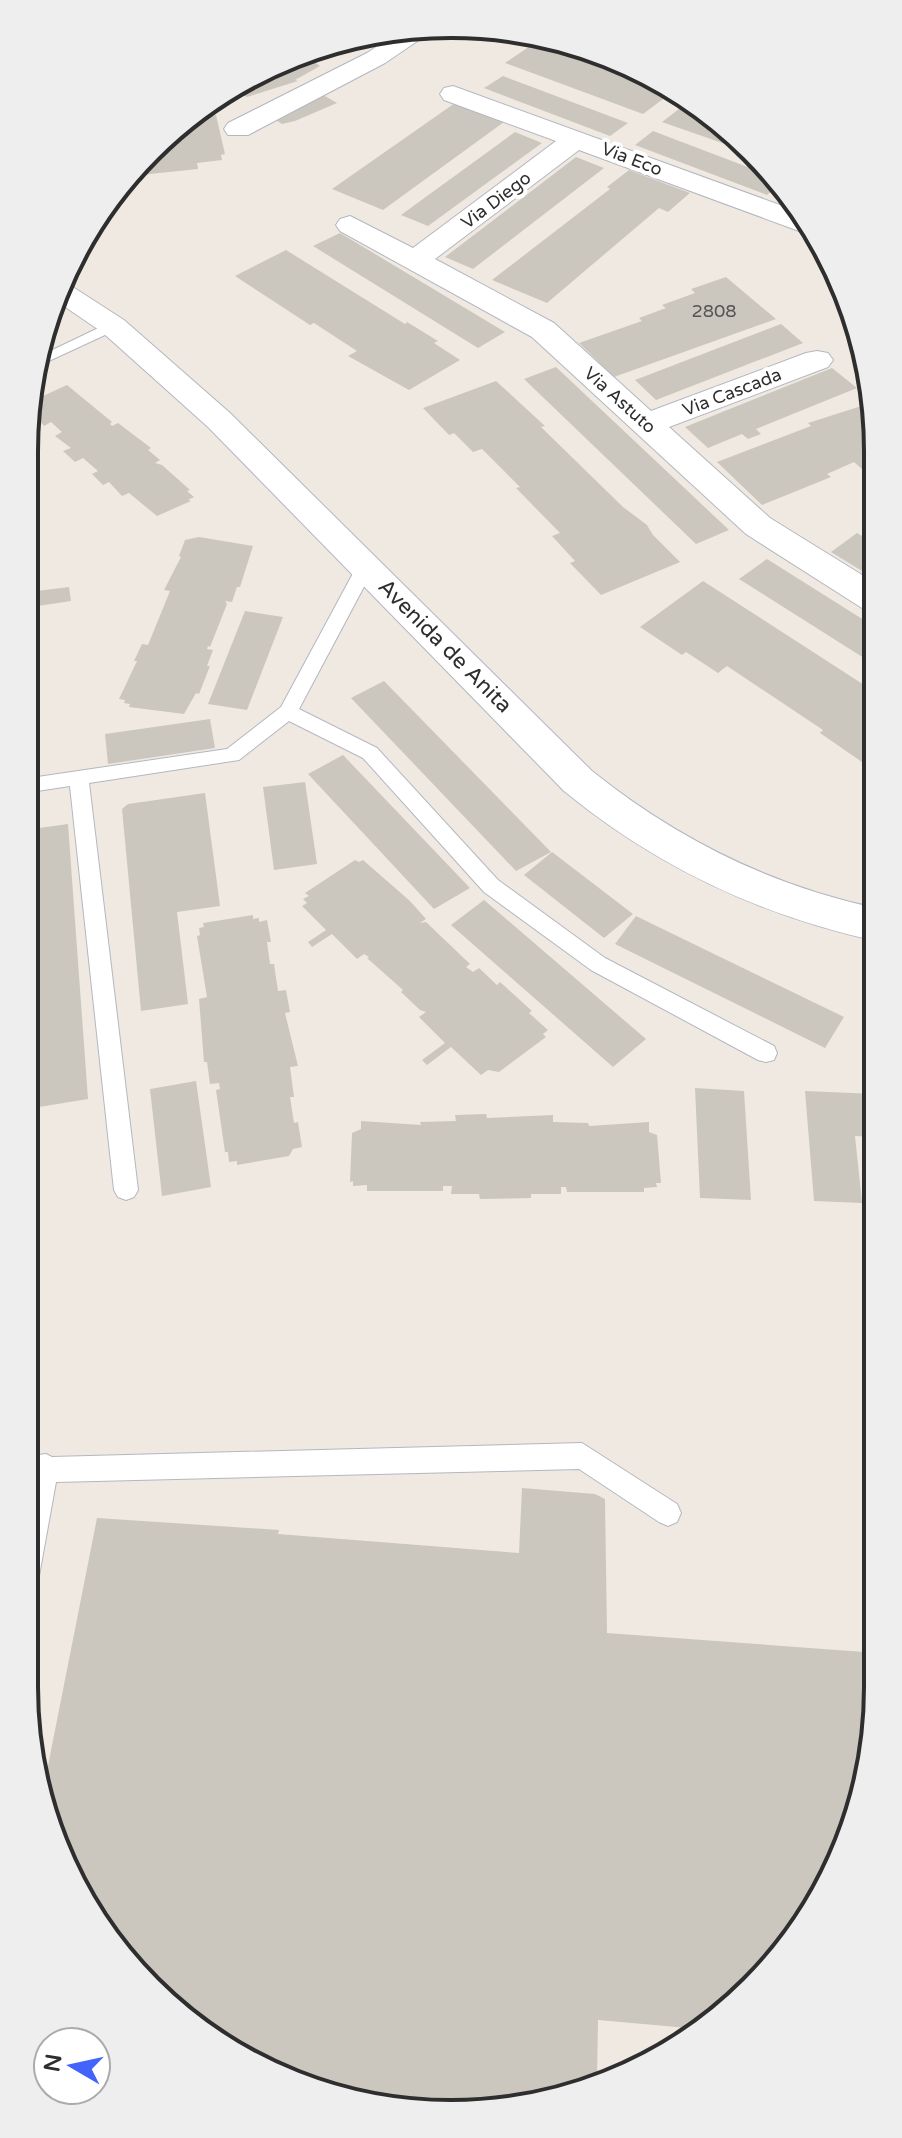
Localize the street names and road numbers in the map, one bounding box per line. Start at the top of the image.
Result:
street label: Via Eco [599,137,666,181]
street label: Via Diego [457,167,535,233]
street label: Via Astuto [580,362,661,438]
street label: Via Cascada [679,363,785,421]
street label: Avenida de Anita [373,574,517,718]

